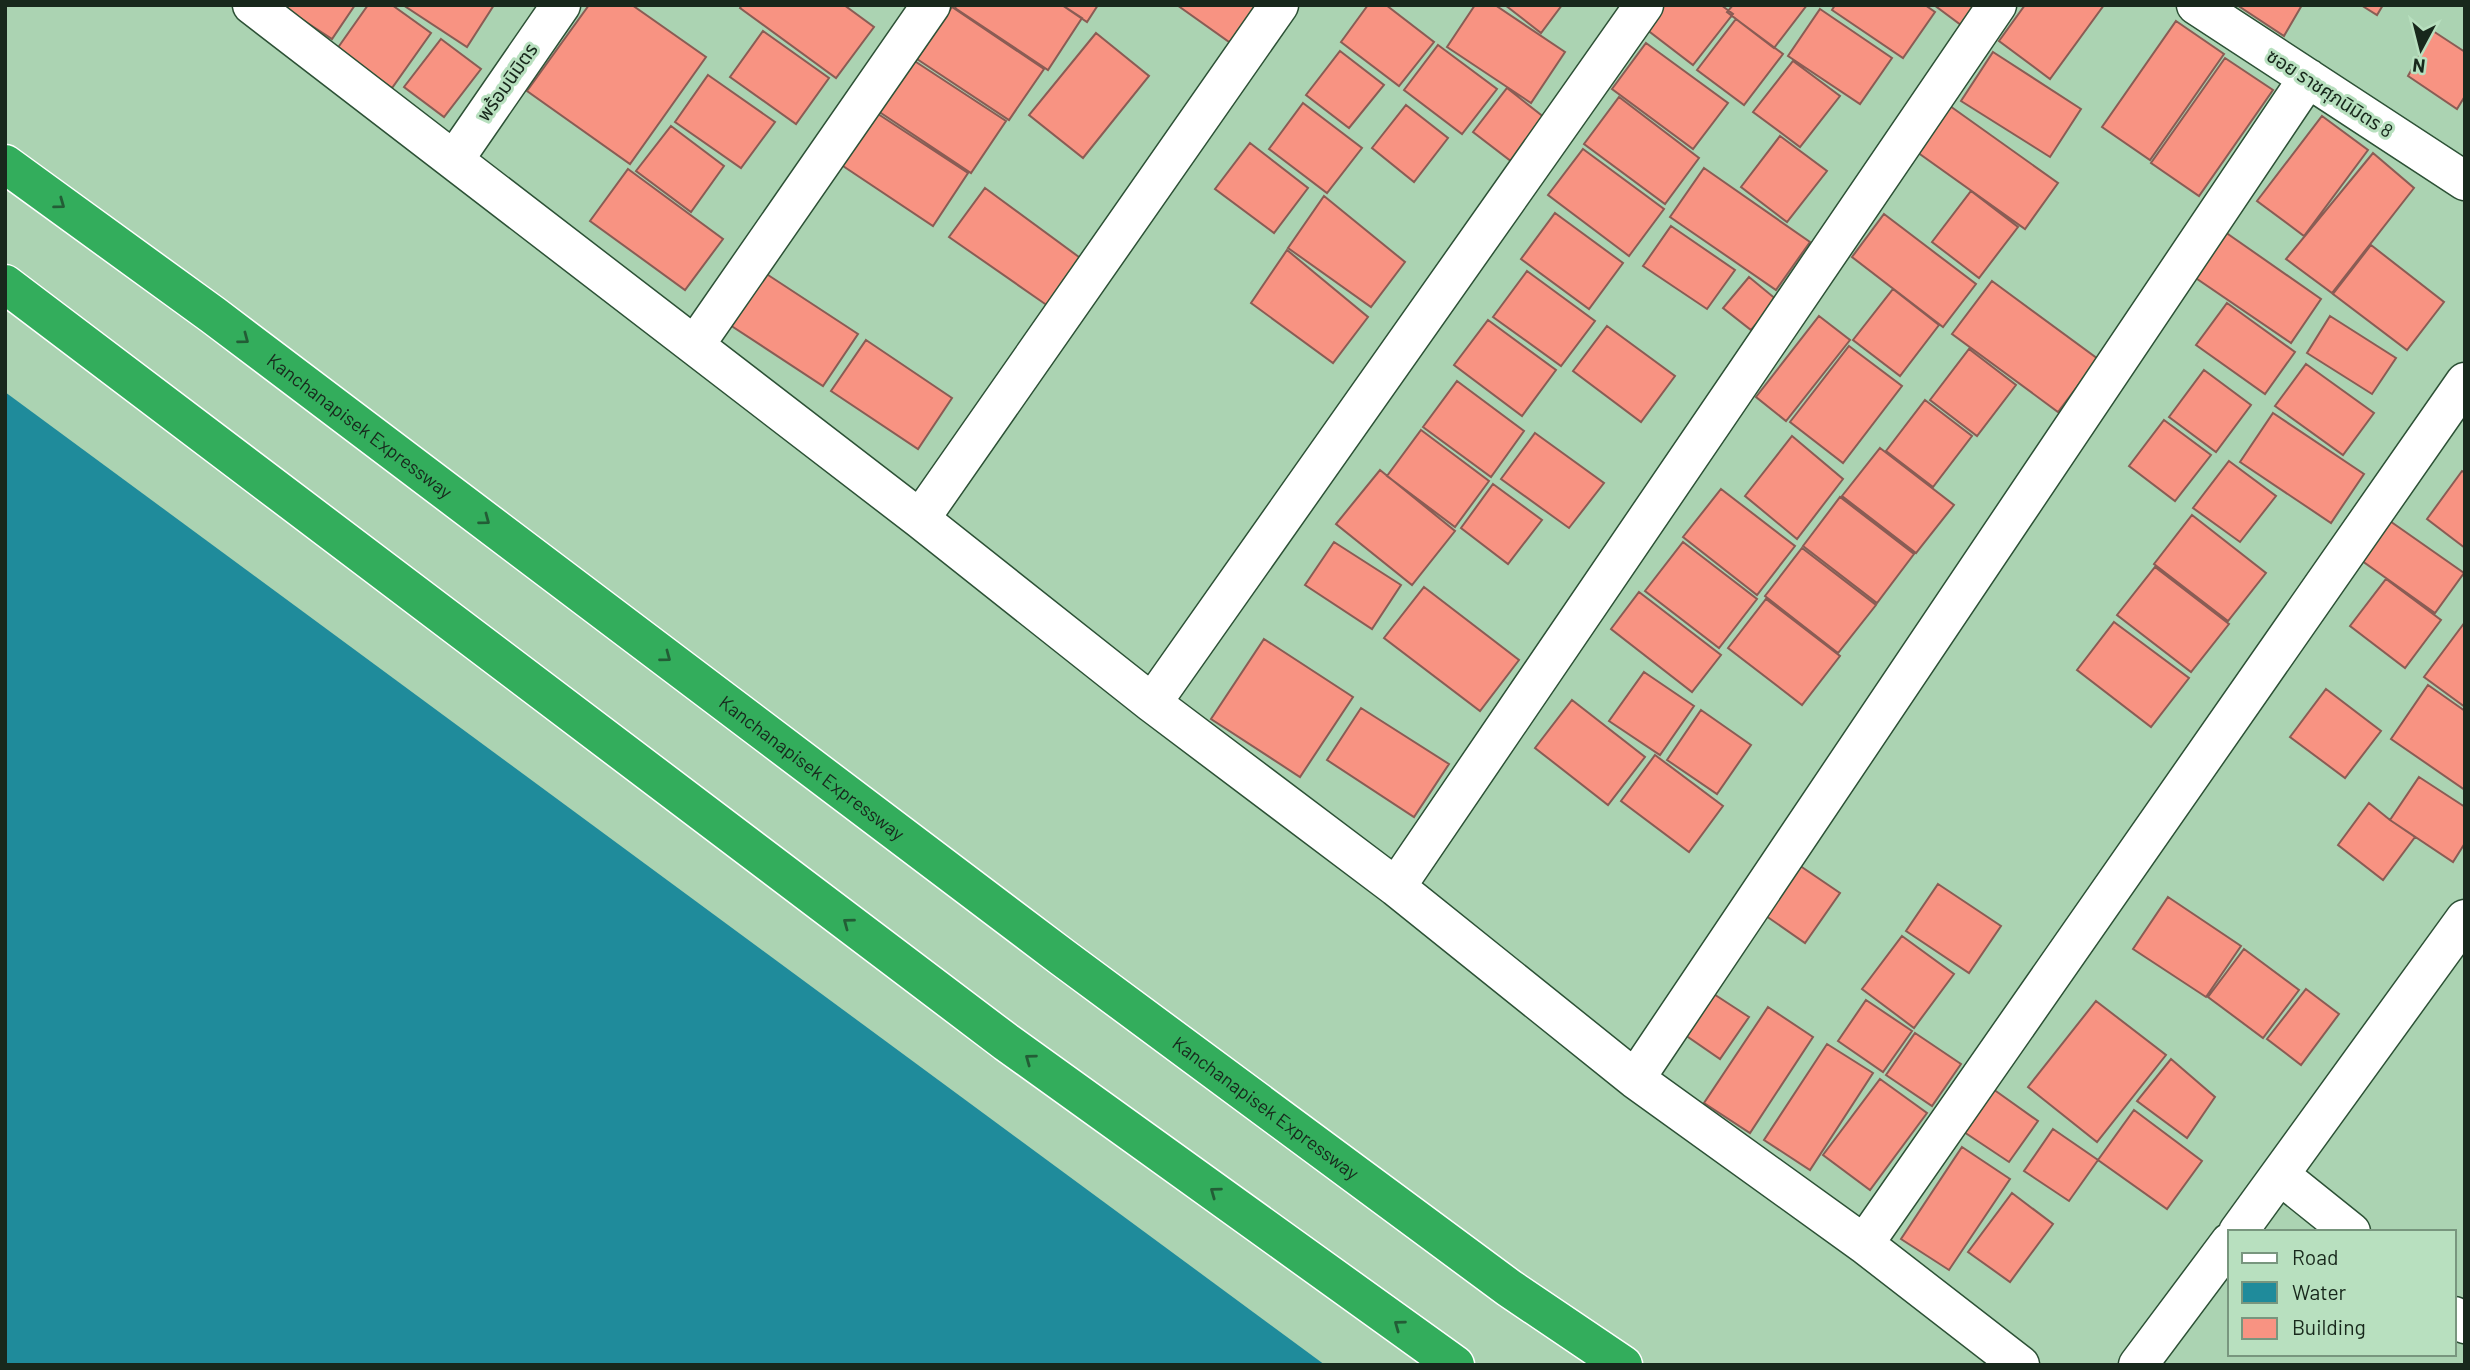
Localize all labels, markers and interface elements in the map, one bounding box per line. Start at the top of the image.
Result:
north arrow [2386,14,2456,84]
street label: พร้อมนิมิตร [471,38,542,125]
street label: ซอย ราชศุภนิมิตร 8 [2262,43,2398,143]
text: N [2411,54,2427,79]
one-way arrow [53,196,65,209]
one-way arrow [236,330,249,343]
street label: Kanchanapisek Expressway [263,348,457,503]
one-way arrow [477,511,489,524]
one-way arrow [658,648,671,661]
street label: Kanchanapisek Expressway [715,690,910,845]
one-way arrow [843,918,856,931]
street label: Kanchanapisek Expressway [1168,1031,1364,1184]
one-way arrow [1025,1055,1038,1068]
one-way arrow [1210,1188,1222,1200]
legend [2228,1230,2456,1356]
text: Road [2292,1244,2338,1269]
text: Water [2292,1279,2347,1304]
text: Building [2292,1314,2366,1339]
one-way arrow [1394,1321,1407,1333]

